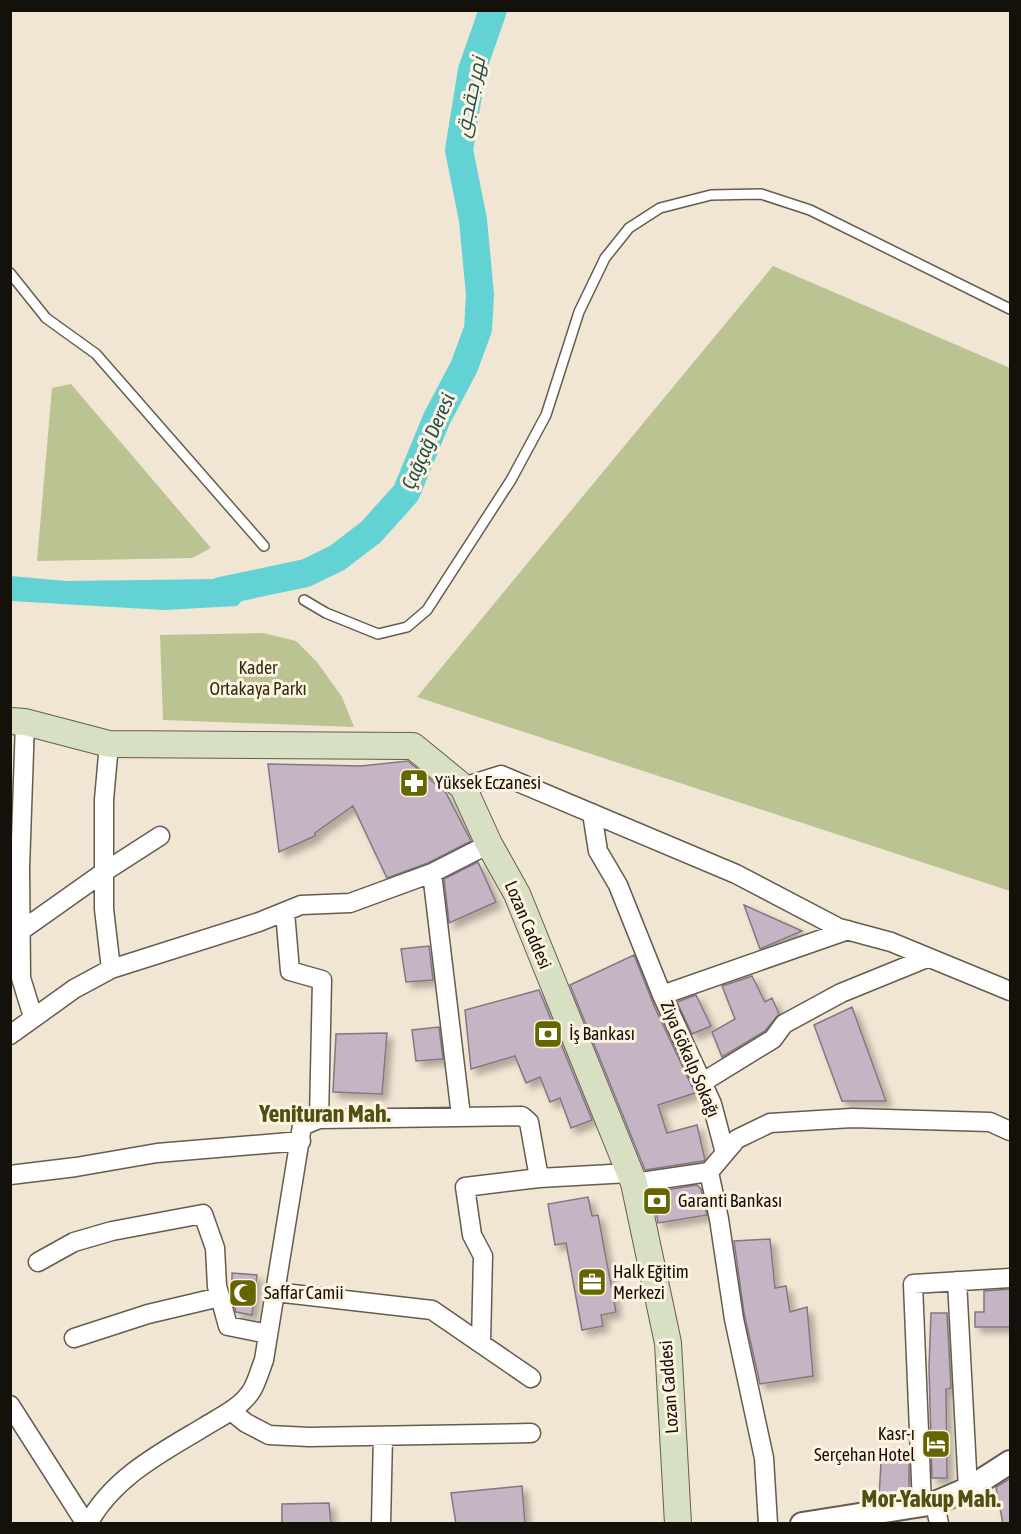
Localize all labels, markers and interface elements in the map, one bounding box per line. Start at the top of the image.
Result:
water label: نهر جقجق [450,52,492,139]
water label: Çağçağ Deresi [396,389,459,492]
park label: Kader Ortakaya Parkı [209,657,307,699]
pharmacy icon: Yüksek Eczanesi [398,767,430,799]
place label: Yüksek Eczanesi [435,772,541,793]
street label: Lozan Caddesi [501,878,556,972]
street label: Ziya Gökalp Sokağı [656,997,724,1120]
bank icon: İş Bankası [532,1018,564,1050]
place label: İş Bankası [569,1023,635,1044]
district label: Yenituran Mah. [258,1100,391,1127]
bank icon: Garanti Bankası [641,1185,673,1217]
place label: Garanti Bankası [678,1190,782,1211]
place label: Halk Eğitim Merkezi [613,1261,689,1303]
office icon: Halk Eğitim Merkezi [576,1266,608,1298]
mosque icon: Saffar Camii [227,1277,259,1309]
place label: Saffar Camii [264,1282,344,1303]
street label: Lozan Caddesi [655,1340,682,1434]
place label: Kasr-ı Serçehan Hotel [814,1423,915,1465]
hotel icon: Kasr-ı Serçehan Hotel [920,1428,952,1460]
district label: Mor-Yakup Mah. [861,1485,1001,1512]

